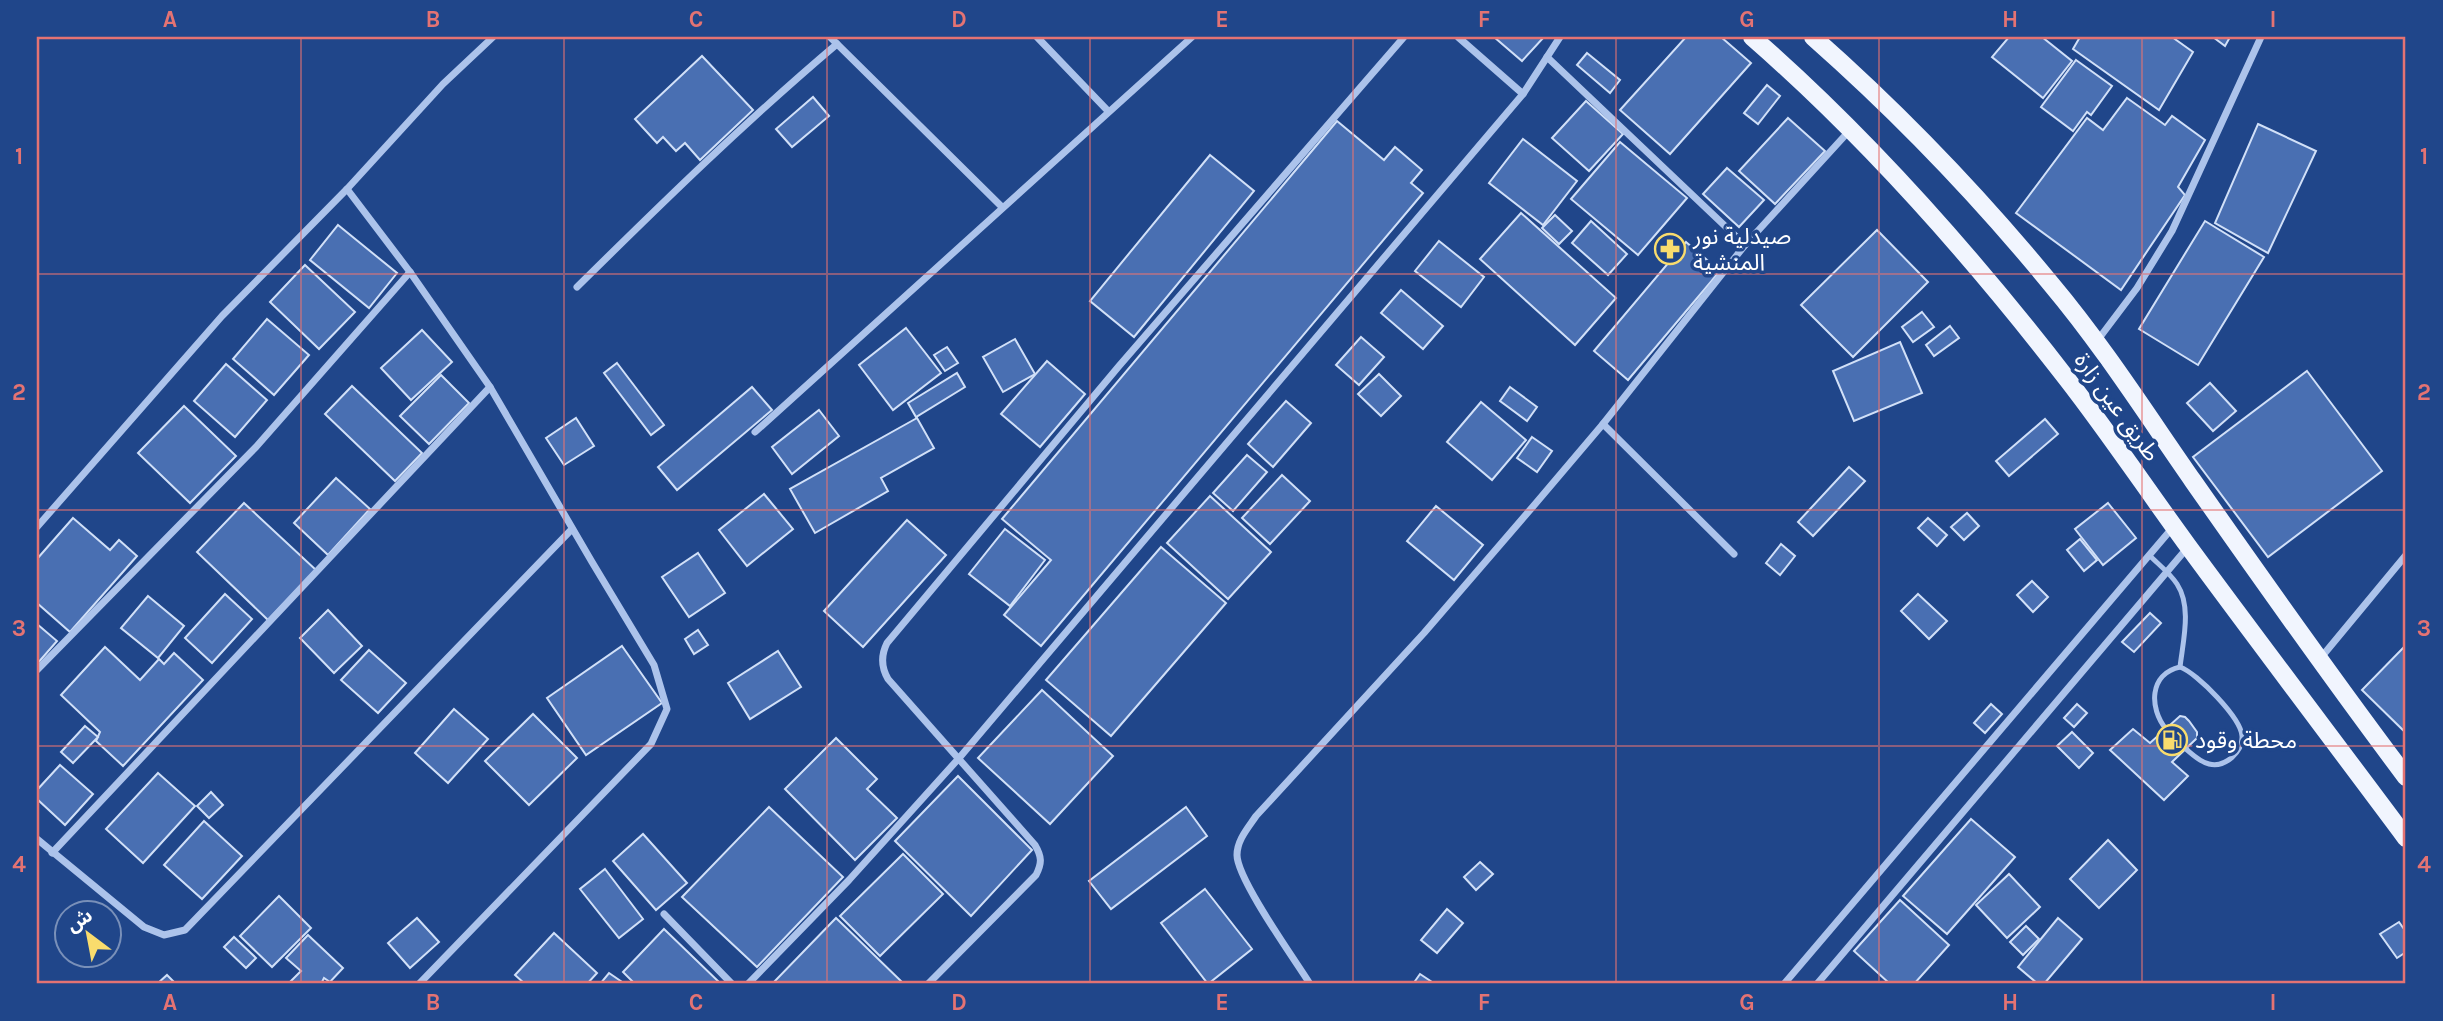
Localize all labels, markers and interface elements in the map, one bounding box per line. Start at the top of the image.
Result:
text: A [163,6,177,33]
text: B [426,6,440,33]
text: C [689,6,703,33]
text: D [951,6,967,33]
text: E [1215,6,1229,33]
text: F [1478,6,1490,33]
text: G [1739,6,1755,33]
text: H [2002,6,2018,33]
text: I [2269,6,2277,33]
text: 1 [15,143,23,170]
text: 1 [2420,143,2428,170]
place label: صيدلية نور المنشية [1692,223,1791,276]
pharmacy icon: صيدلية نور المنشية [1653,232,1687,266]
street label: طريق عين زارة [2069,347,2165,467]
text: 2 [12,379,26,406]
text: 2 [2417,379,2431,406]
text: 3 [12,615,26,642]
text: 3 [2417,615,2431,642]
fuel station icon: محطة وقود [2155,723,2189,757]
place label: محطة وقود [2195,727,2297,754]
text: 4 [12,851,26,878]
text: 4 [2417,851,2431,878]
north arrow [52,898,122,968]
text: ش [63,904,96,937]
text: A [163,989,177,1016]
text: B [426,989,440,1016]
text: C [689,989,703,1016]
text: D [951,989,967,1016]
text: E [1215,989,1229,1016]
text: F [1478,989,1490,1016]
text: G [1739,989,1755,1016]
text: H [2002,989,2018,1016]
text: I [2269,989,2277,1016]

